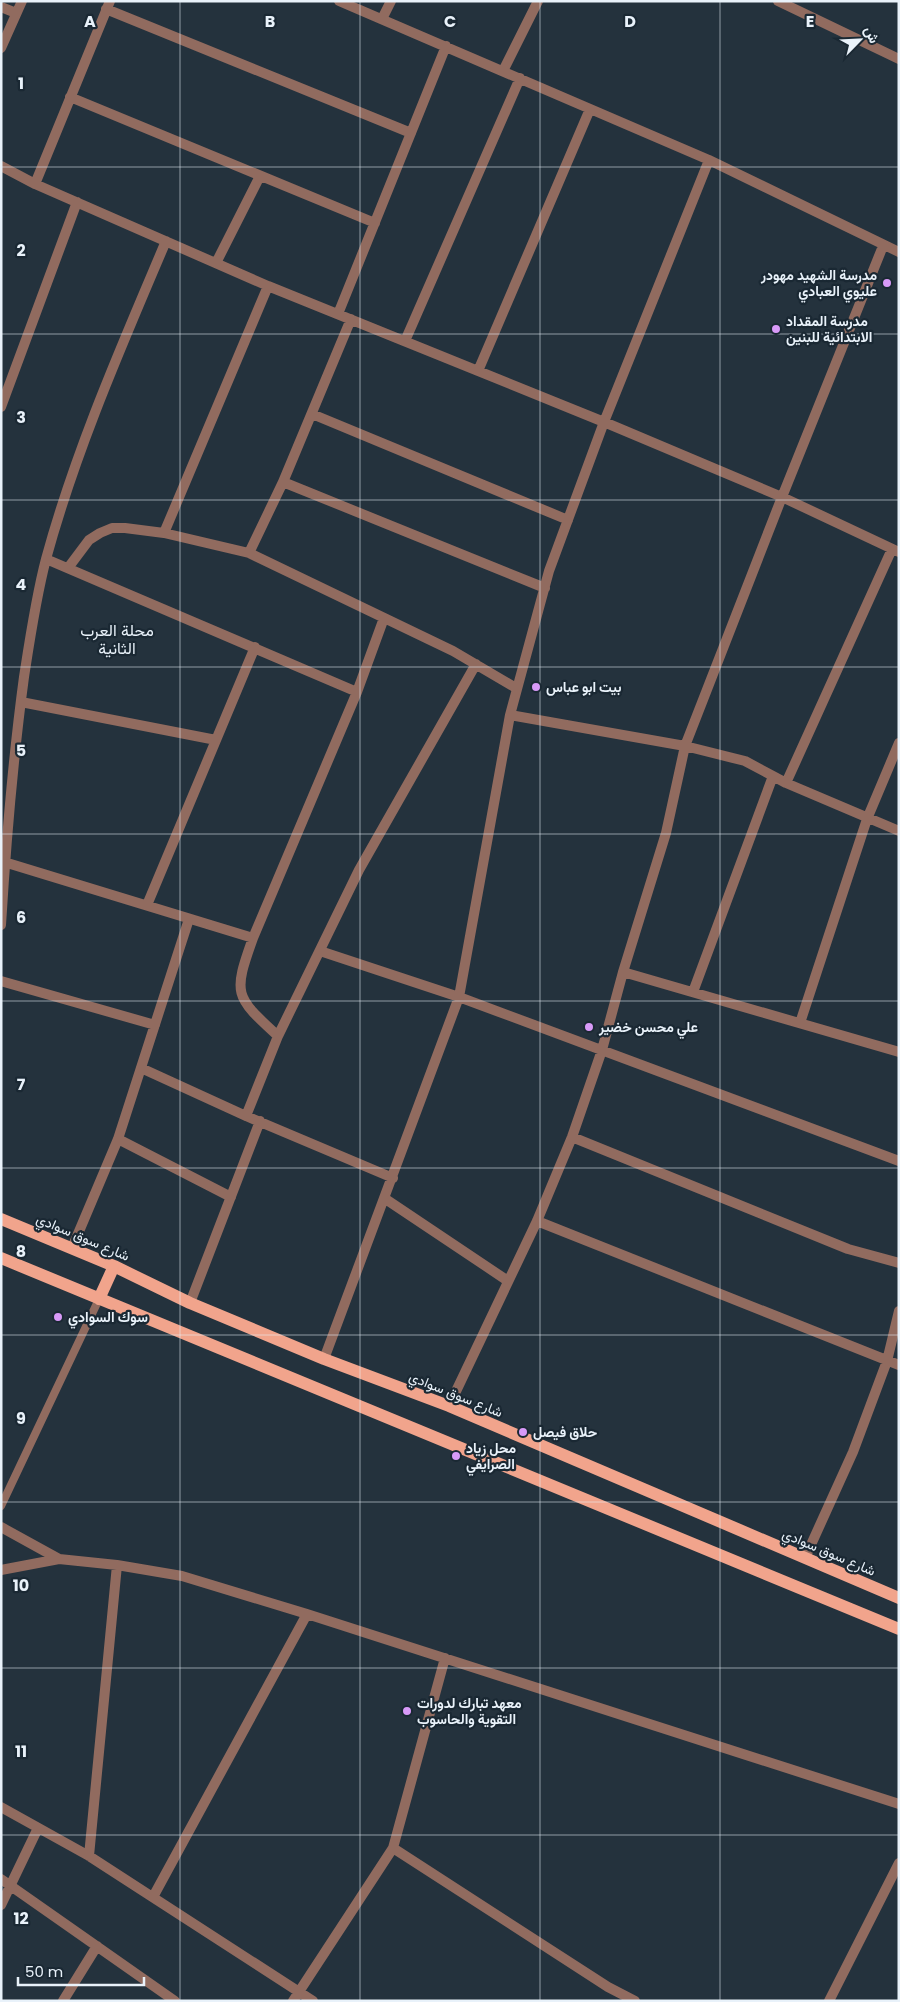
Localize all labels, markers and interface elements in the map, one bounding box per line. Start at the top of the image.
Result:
text: A [84,10,96,33]
text: B [265,10,275,33]
text: C [444,10,456,33]
text: D [624,10,636,33]
text: E [806,10,814,33]
north arrow [835,15,885,65]
text: ش [859,23,885,47]
text: 1 [18,72,24,95]
text: 2 [16,239,26,262]
place label: مدرسة الشهيد مهودر عليوي العبادي [760,265,877,303]
marker: مدرسة الشهيد مهودر عليوي العبادي [881,277,893,289]
place label: مدرسة المقداد الابتدائية للبنين [786,311,872,347]
marker: مدرسة المقداد الابتدائية للبنين [770,323,782,335]
text: 3 [16,406,26,429]
text: 4 [16,573,27,596]
district label: محلة العرب الثانية [80,619,154,660]
place label: بيت ابو عباس [546,677,622,697]
marker: بيت ابو عباس [530,681,542,693]
text: 5 [16,739,26,762]
text: 6 [16,906,26,929]
place label: علي محسن خضير [598,1017,698,1039]
marker: علي محسن خضير [583,1021,595,1033]
text: 7 [17,1073,26,1096]
street label: شارع سوق سوادي [32,1208,133,1268]
text: 8 [16,1240,26,1263]
place label: سوك السوادي [68,1307,148,1329]
marker: سوك السوادي [52,1311,64,1323]
street label: شارع سوق سوادي [405,1366,506,1424]
text: 9 [16,1407,26,1430]
place label: حلاق فيصل [533,1422,598,1442]
marker: حلاق فيصل [517,1426,529,1438]
place label: محل زياد الصرايفي [466,1438,516,1476]
marker: محل زياد الصرايفي [450,1450,462,1462]
street label: شارع سوق سوادي [778,1523,879,1583]
text: 10 [13,1574,29,1597]
place label: معهد تبارك لدورات التقوية والحاسوب [417,1693,522,1729]
marker: معهد تبارك لدورات التقوية والحاسوب [401,1705,413,1717]
text: 11 [15,1740,27,1763]
text: 12 [13,1907,29,1930]
scale bar [18,1954,144,1986]
text: 50 m [25,1961,63,1982]

